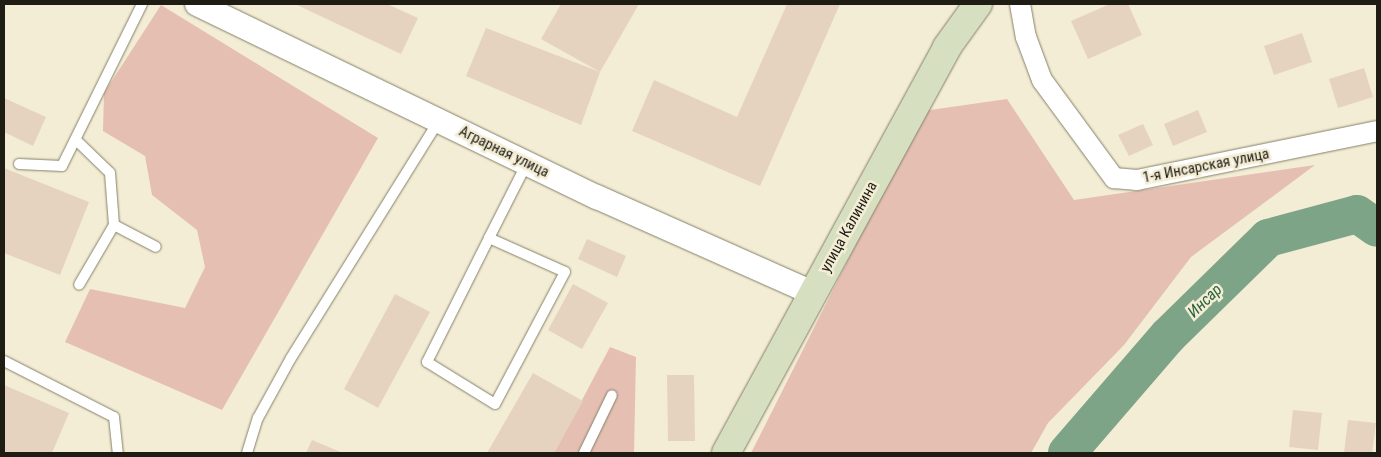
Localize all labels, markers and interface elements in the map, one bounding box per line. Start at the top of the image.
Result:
street label: Аграрная улица [456,122,552,182]
street label: 1-я Инсарская улица [1141,145,1271,187]
street label: улица Калинина [817,179,881,275]
water label: Инсар [1184,280,1226,322]

